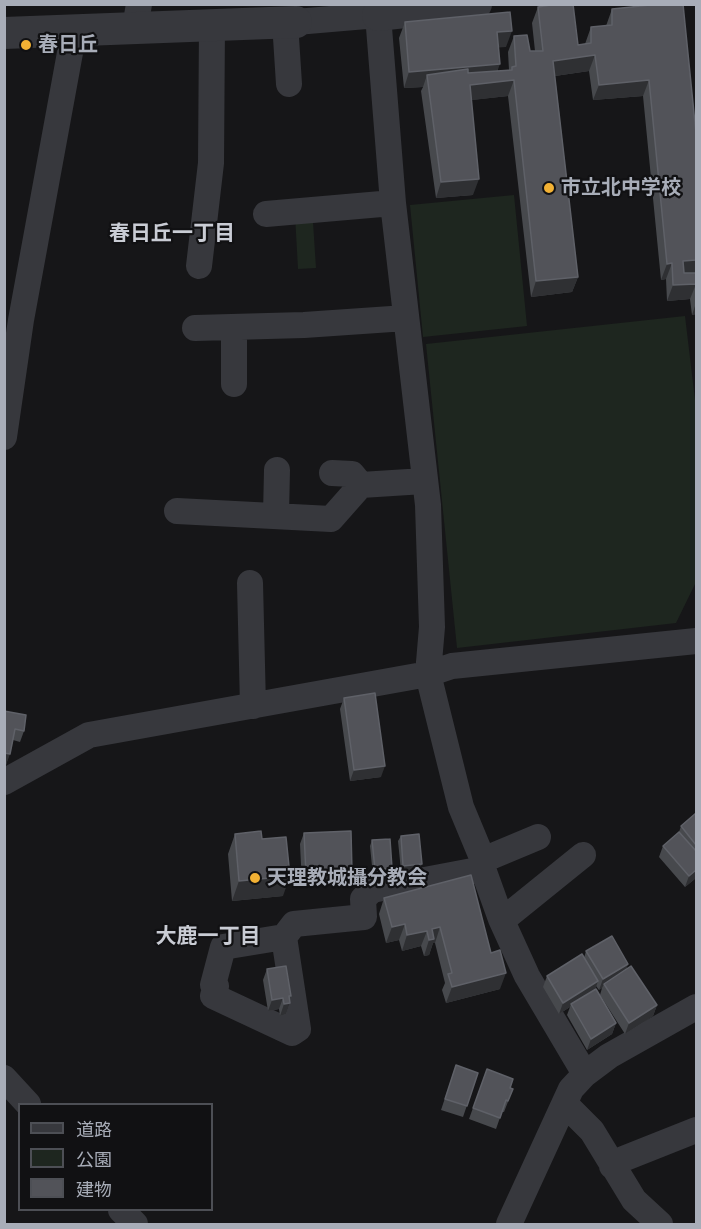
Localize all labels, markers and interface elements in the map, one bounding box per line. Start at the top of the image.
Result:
place label: 春日丘 [38,33,98,57]
marker: 春日丘 [19,38,33,52]
place label: 市立北中学校 [561,176,681,200]
marker: 市立北中学校 [542,181,556,195]
district label: 春日丘一丁目 [109,221,235,247]
place label: 天理教城攝分教会 [267,866,427,890]
marker: 天理教城攝分教会 [248,871,262,885]
district label: 大鹿一丁目 [156,924,260,950]
legend [18,1103,213,1211]
text: 道路 [76,1118,112,1141]
text: 公園 [76,1148,112,1171]
text: 建物 [76,1178,112,1201]

